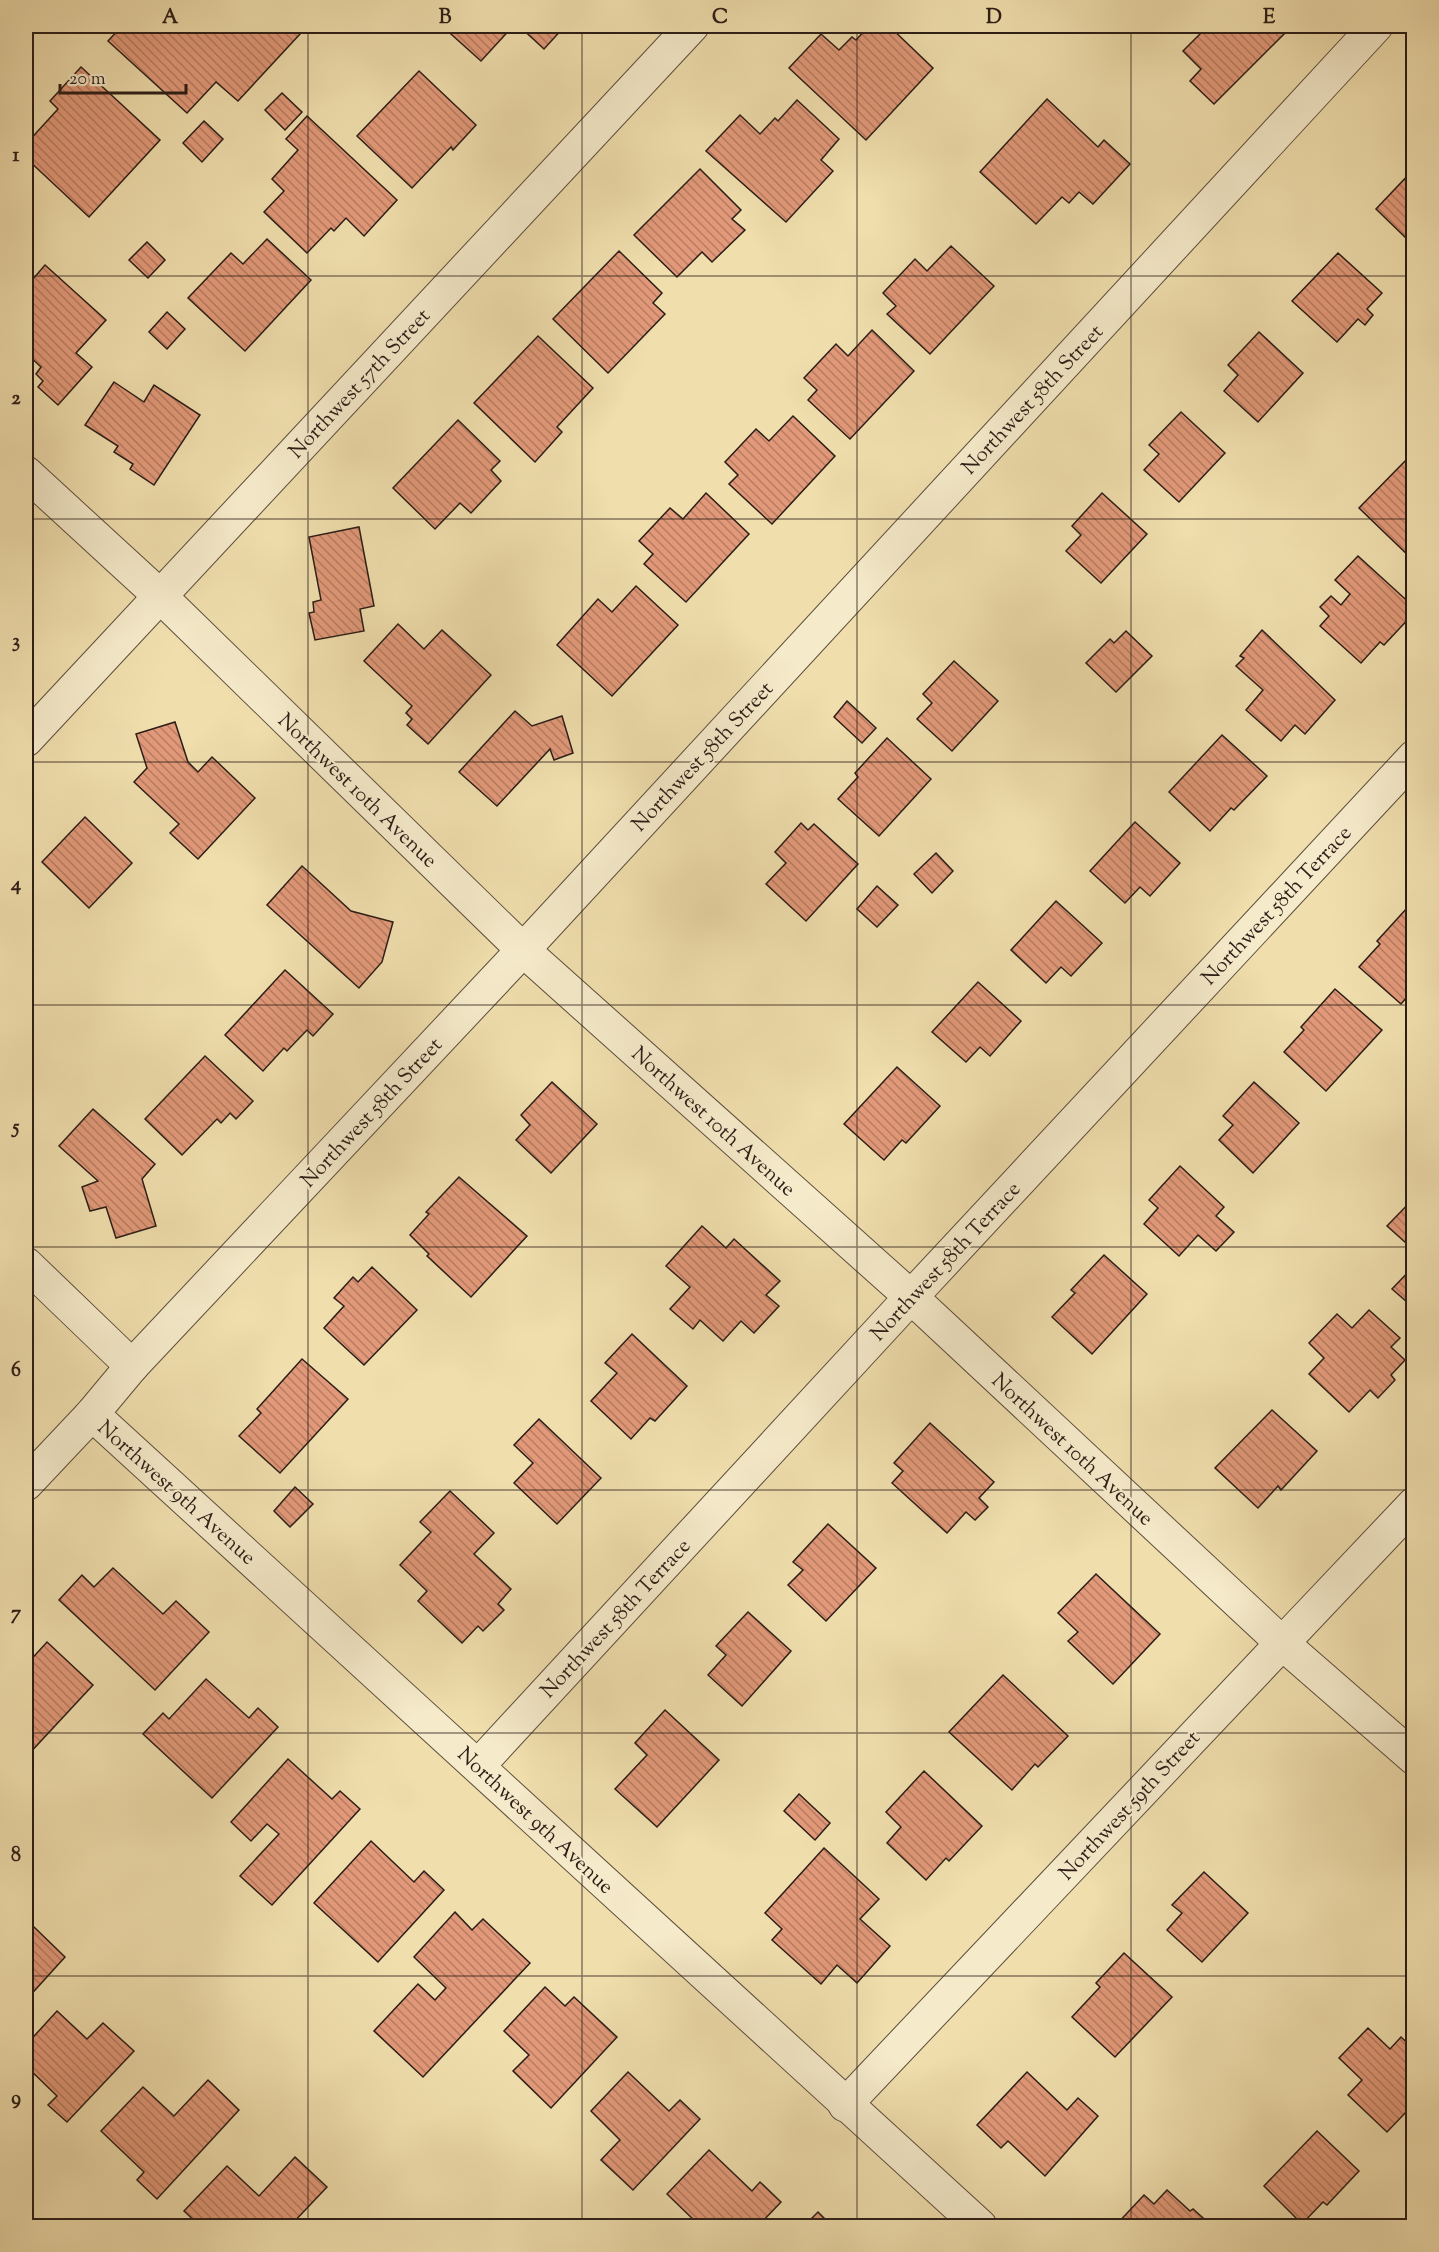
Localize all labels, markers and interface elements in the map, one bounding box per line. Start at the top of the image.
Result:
text: A [162,4,179,33]
text: B [439,4,452,33]
text: C [712,4,728,33]
text: D [986,4,1002,33]
text: E [1263,4,1276,33]
scale bar [60,57,186,95]
text: 20 m [69,67,106,93]
text: 1 [13,142,20,171]
street label: Northwest 57th Street [283,303,438,466]
street label: Northwest 58th Street [956,319,1111,482]
text: 2 [11,385,21,414]
text: 3 [12,628,20,657]
street label: Northwest 58th Street [626,676,781,839]
street label: Northwest 10th Avenue [270,707,443,876]
street label: Northwest 58th Terrace [1195,820,1360,993]
text: 4 [10,871,21,900]
street label: Northwest 58th Street [295,1032,450,1195]
street label: Northwest 10th Avenue [624,1040,801,1205]
text: 5 [11,1114,20,1143]
street label: Northwest 58th Terrace [864,1176,1029,1349]
text: 6 [11,1357,21,1386]
street label: Northwest 10th Avenue [984,1367,1159,1534]
street label: Northwest 9th Avenue [90,1414,262,1573]
street label: Northwest 58th Terrace [534,1533,699,1706]
text: 7 [11,1600,22,1629]
street label: Northwest 59th Street [1053,1725,1208,1888]
street label: Northwest 9th Avenue [450,1741,620,1902]
text: 8 [11,1842,21,1871]
text: 9 [11,2085,21,2114]

